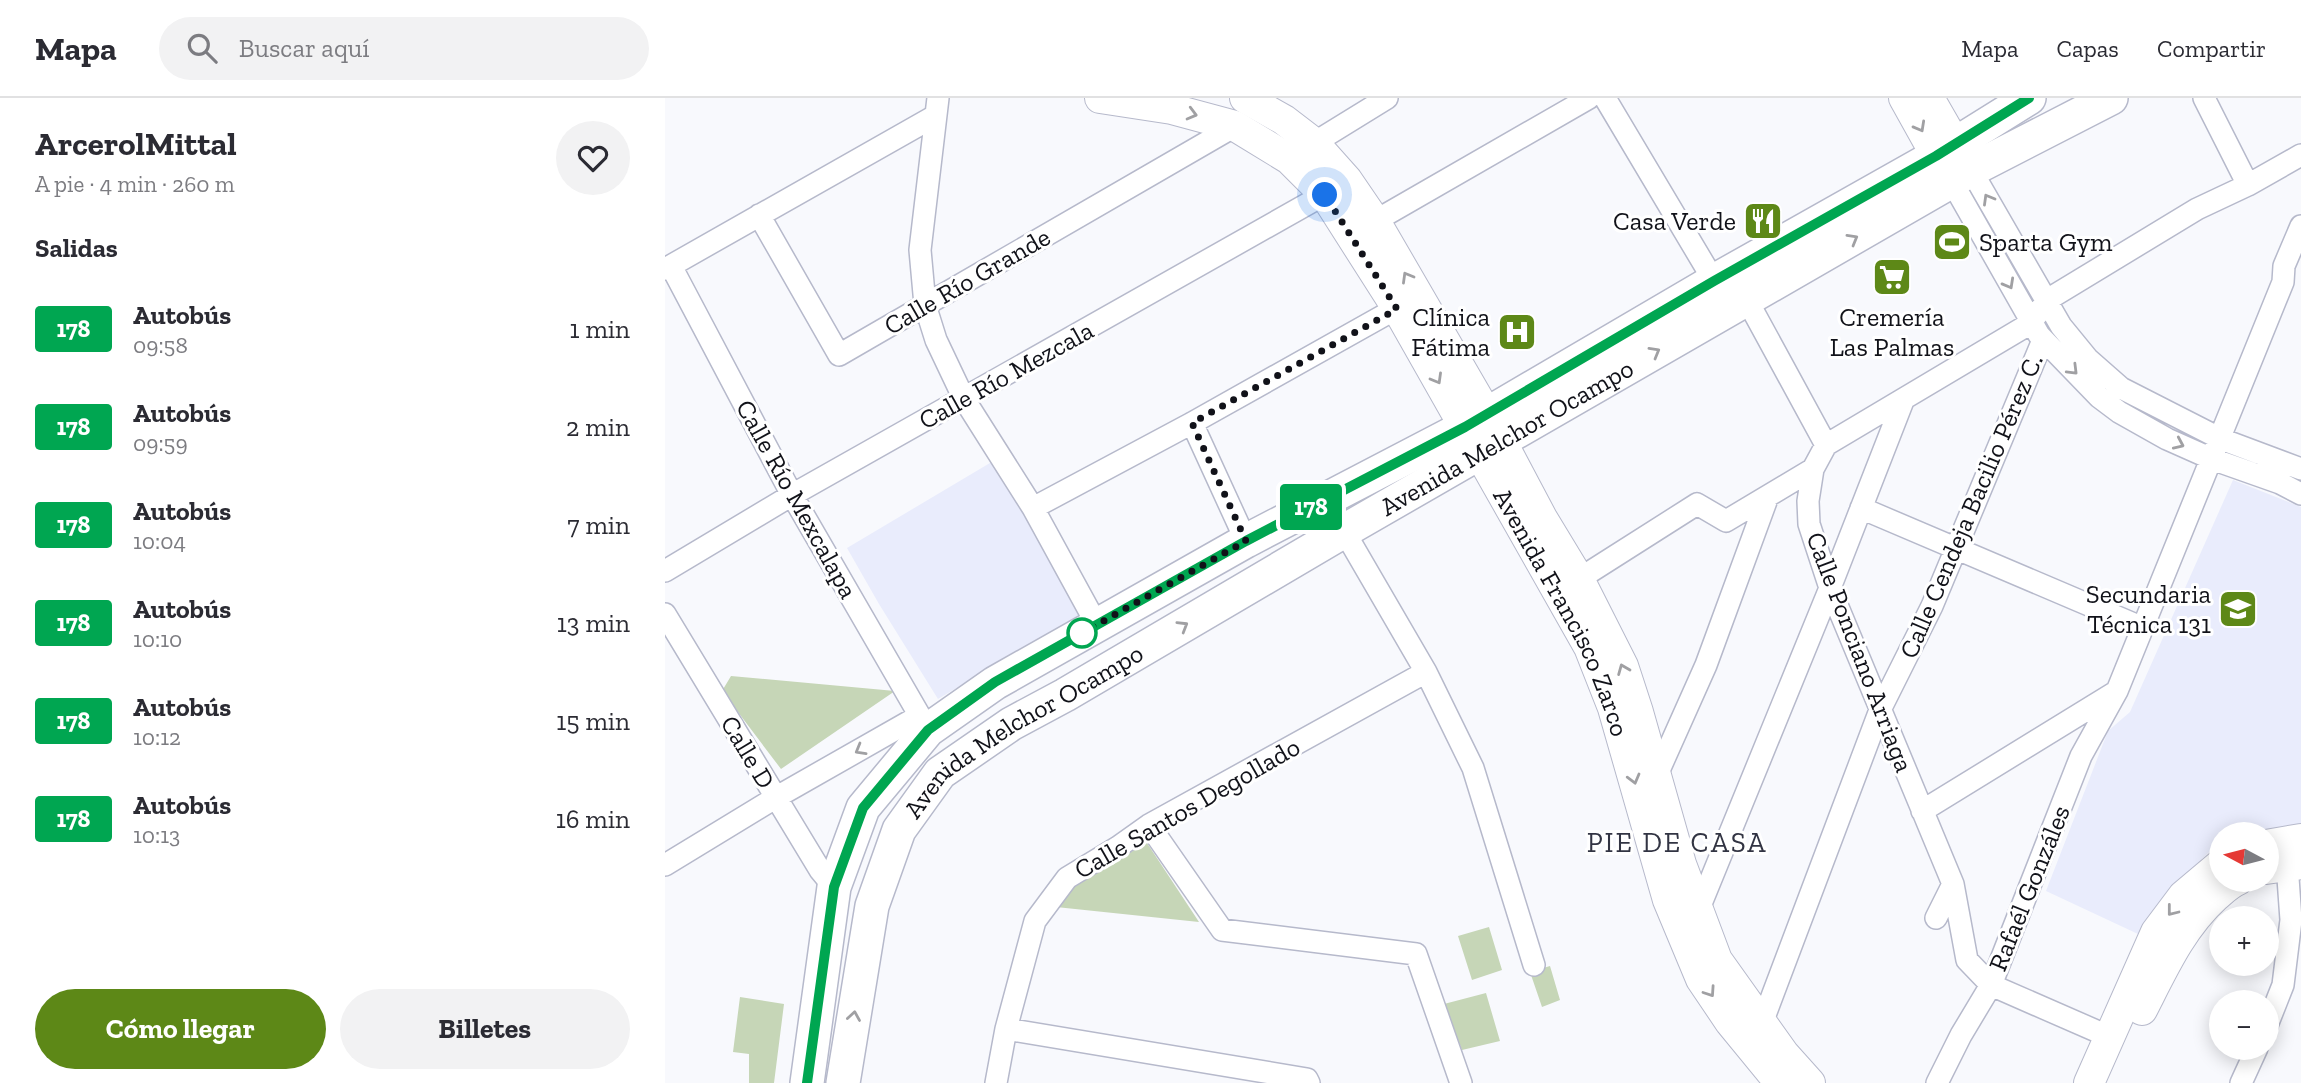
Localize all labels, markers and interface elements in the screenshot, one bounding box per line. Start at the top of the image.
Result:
search box [159,17,649,80]
text: Mapa [35,29,117,68]
icon: search [183,29,221,67]
text: Buscar aquí [239,32,370,64]
text: Mapa [1961,34,2018,63]
text: Capas [2056,34,2119,63]
text: Compartir [2157,34,2266,63]
one-way arrow [1185,106,1197,120]
one-way arrow [1912,120,1925,133]
button: heart [556,121,630,195]
text: ArcerolMittal [35,124,237,163]
text: A pie · 4 min · 260 m [35,170,235,198]
your location [1307,177,1342,212]
one-way arrow [1983,193,1996,206]
restaurant icon: Casa Verde [1742,200,1784,242]
place label: Casa Verde [1613,205,1736,237]
street label: Calle Río Grande [878,220,1056,342]
sports icon: Sparta Gym [1931,221,1973,263]
place label: Sparta Gym [1979,226,2113,258]
text: Salidas [35,232,118,264]
one-way arrow [1845,234,1858,247]
supermarket icon: Cremería Las Palmas [1871,256,1913,298]
one-way arrow [1402,272,1415,285]
one-way arrow [2001,277,2014,290]
text: Autobús [133,299,231,331]
place label: Clínica Fátima [1411,301,1490,363]
place label: Cremería Las Palmas [1830,301,1954,363]
hospital icon: Clínica Fátima [1496,311,1538,353]
text: 1 min [569,313,630,345]
text: 178 [56,314,91,343]
street label: Calle Río Mezcala [913,314,1099,436]
text: 09:58 [133,331,188,359]
one-way arrow [1648,347,1661,360]
street label: Calle Cendeja Bacilio Pérez C. [1892,349,2050,663]
street label: Avenida Melchor Ocampo [1374,352,1639,523]
one-way arrow [2065,361,2078,374]
one-way arrow [1429,371,1442,384]
street label: Calle Río Mexcalapa [729,394,865,604]
text: Autobús [133,397,231,429]
text: 2 min [566,411,630,443]
text: 178 [56,412,91,441]
text: 09:59 [133,429,188,457]
one-way arrow [2172,436,2184,450]
street label: Avenida Francisco Zarco [1486,482,1636,740]
line badge: 178 [1271,484,1351,530]
text: 178 [1294,492,1328,521]
text: Autobús [133,495,231,527]
text: 7 min [567,509,630,541]
text: 178 [56,510,91,539]
text: 10:04 [133,527,186,555]
street label: Calle Ponciano Arriaga [1799,527,1921,777]
place label: Secundaria Técnica 131 [2086,578,2211,640]
school or university icon: Secundaria Técnica 131 [2217,588,2259,630]
text: Autobús [133,593,231,625]
text: 13 min [557,607,630,639]
text: 178 [56,608,91,637]
unlabelled marker [1067,618,1097,648]
one-way arrow [1176,621,1188,634]
text: 10:10 [133,625,182,653]
street label: Avenida Melchor Ocampo [897,637,1149,824]
one-way arrow [1618,664,1632,676]
text: Autobús [133,691,231,723]
text: 15 min [556,705,630,737]
text: 178 [56,706,91,735]
street label: Calle D [714,710,782,794]
text: 10:12 [133,723,181,751]
street label: Calle Santos Degollado [1069,730,1305,886]
one-way arrow [854,742,867,755]
one-way arrow [1625,773,1640,785]
text: Autobús [133,789,231,821]
street label: Rafaél Gonzáles [1981,800,2077,976]
text: 16 min [556,803,630,835]
text: 178 [56,804,91,833]
text: 10:13 [133,821,180,849]
north arrow [2209,822,2279,892]
map controls [2209,822,2279,1060]
district label: PIE DE CASA [1587,826,1767,859]
one-way arrow [2167,903,2180,915]
button: + [2209,906,2279,976]
one-way arrow [1702,985,1715,998]
button: Cómo llegar [35,989,326,1069]
button: Billetes [340,989,630,1069]
button: − [2209,990,2279,1060]
one-way arrow [846,1010,861,1022]

